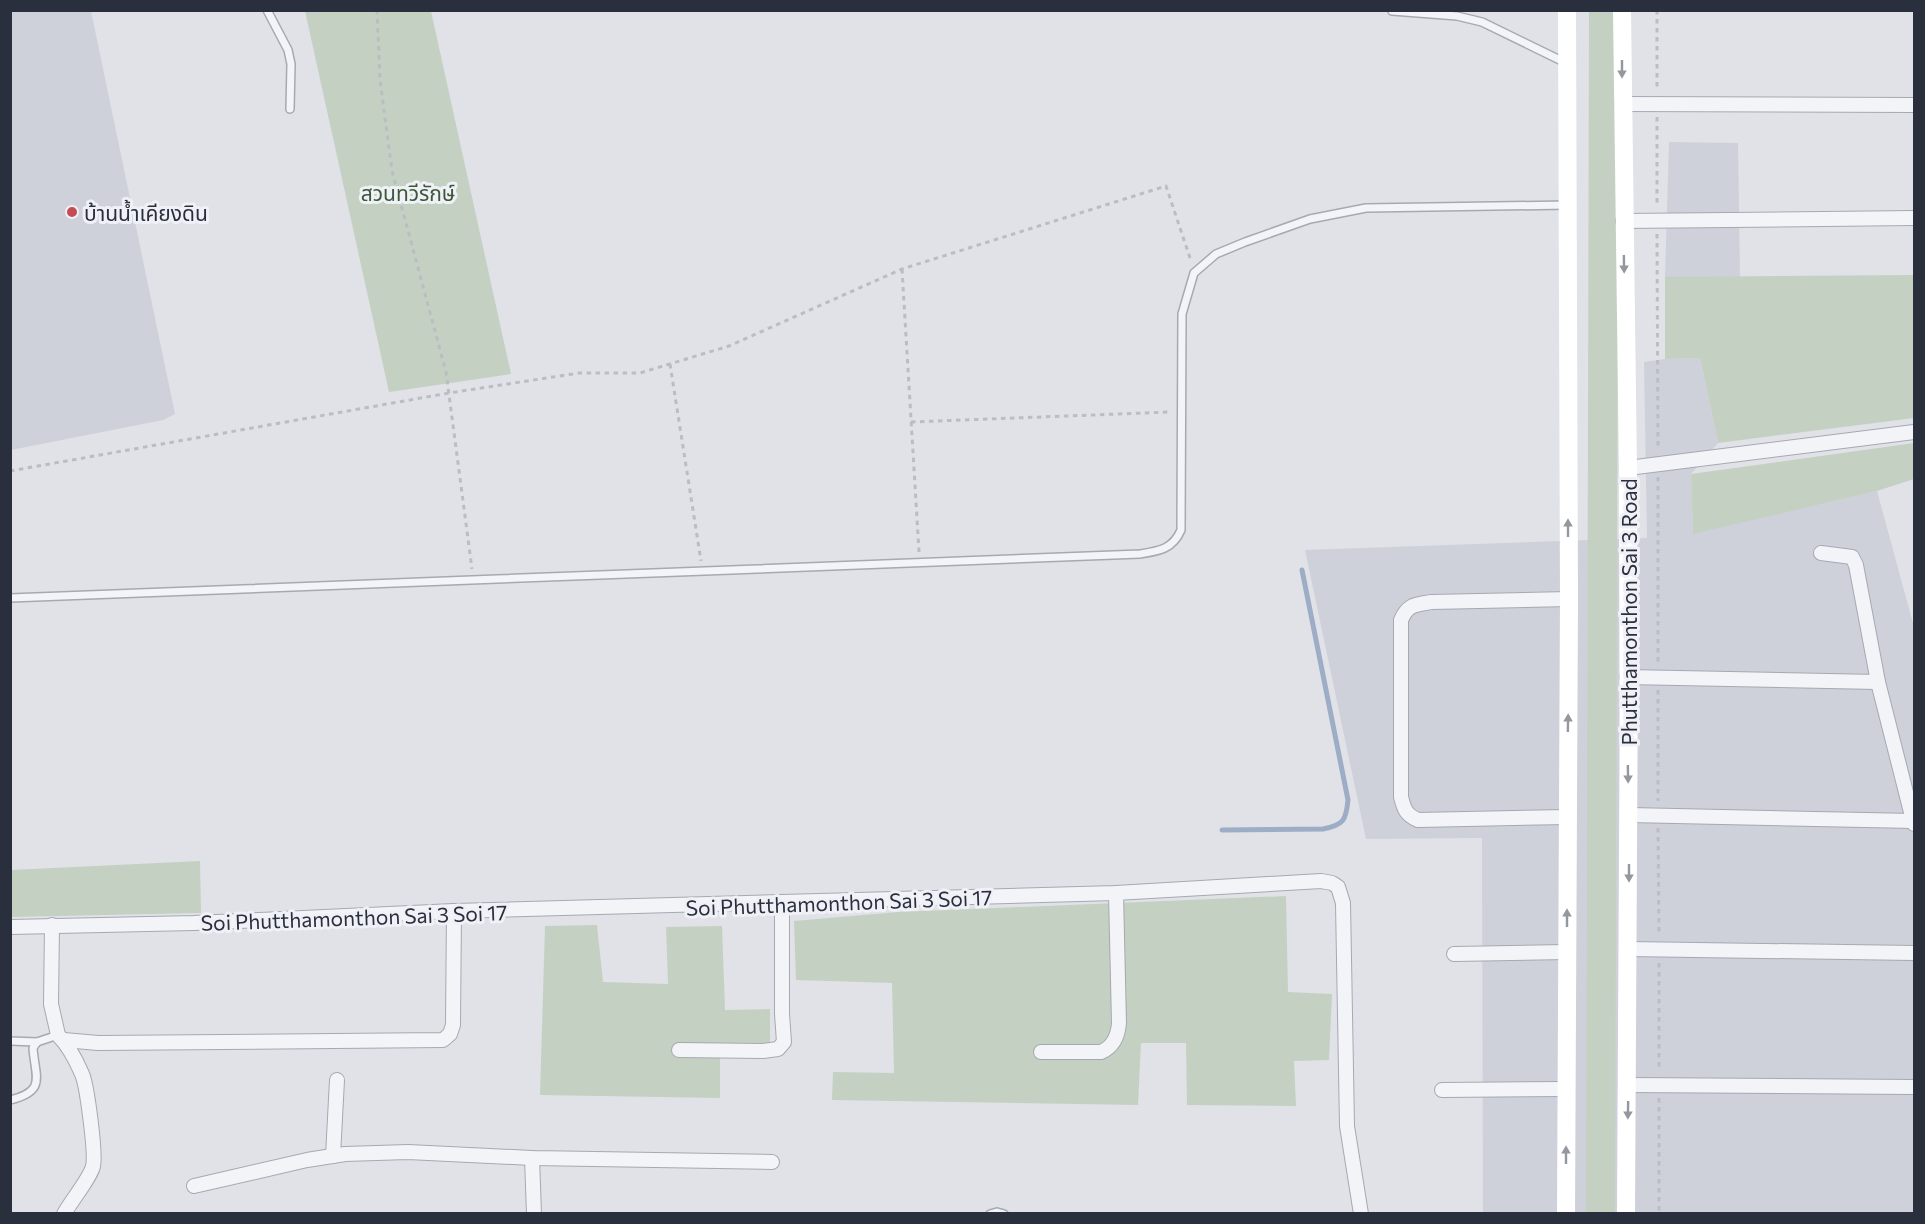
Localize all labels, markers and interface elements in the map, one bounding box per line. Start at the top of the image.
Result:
one-way arrow [1617,59,1627,78]
park label: สวนทวีรักษ์ [361,180,455,205]
place label: บ้านน้ำเคียงดิน [84,199,208,225]
marker: บ้านน้ำเคียงดิน [65,205,79,219]
one-way arrow [1619,254,1629,273]
street label: Phutthamonthon Sai 3 Road [1616,478,1641,746]
one-way arrow [1563,519,1573,538]
one-way arrow [1563,714,1573,733]
one-way arrow [1624,764,1633,783]
one-way arrow [1624,864,1634,883]
street label: Soi Phutthamonthon Sai 3 Soi 17 [685,884,993,920]
street label: Soi Phutthamonthon Sai 3 Soi 17 [200,899,508,935]
one-way arrow [1562,909,1571,928]
one-way arrow [1623,1101,1632,1120]
one-way arrow [1561,1146,1571,1165]

